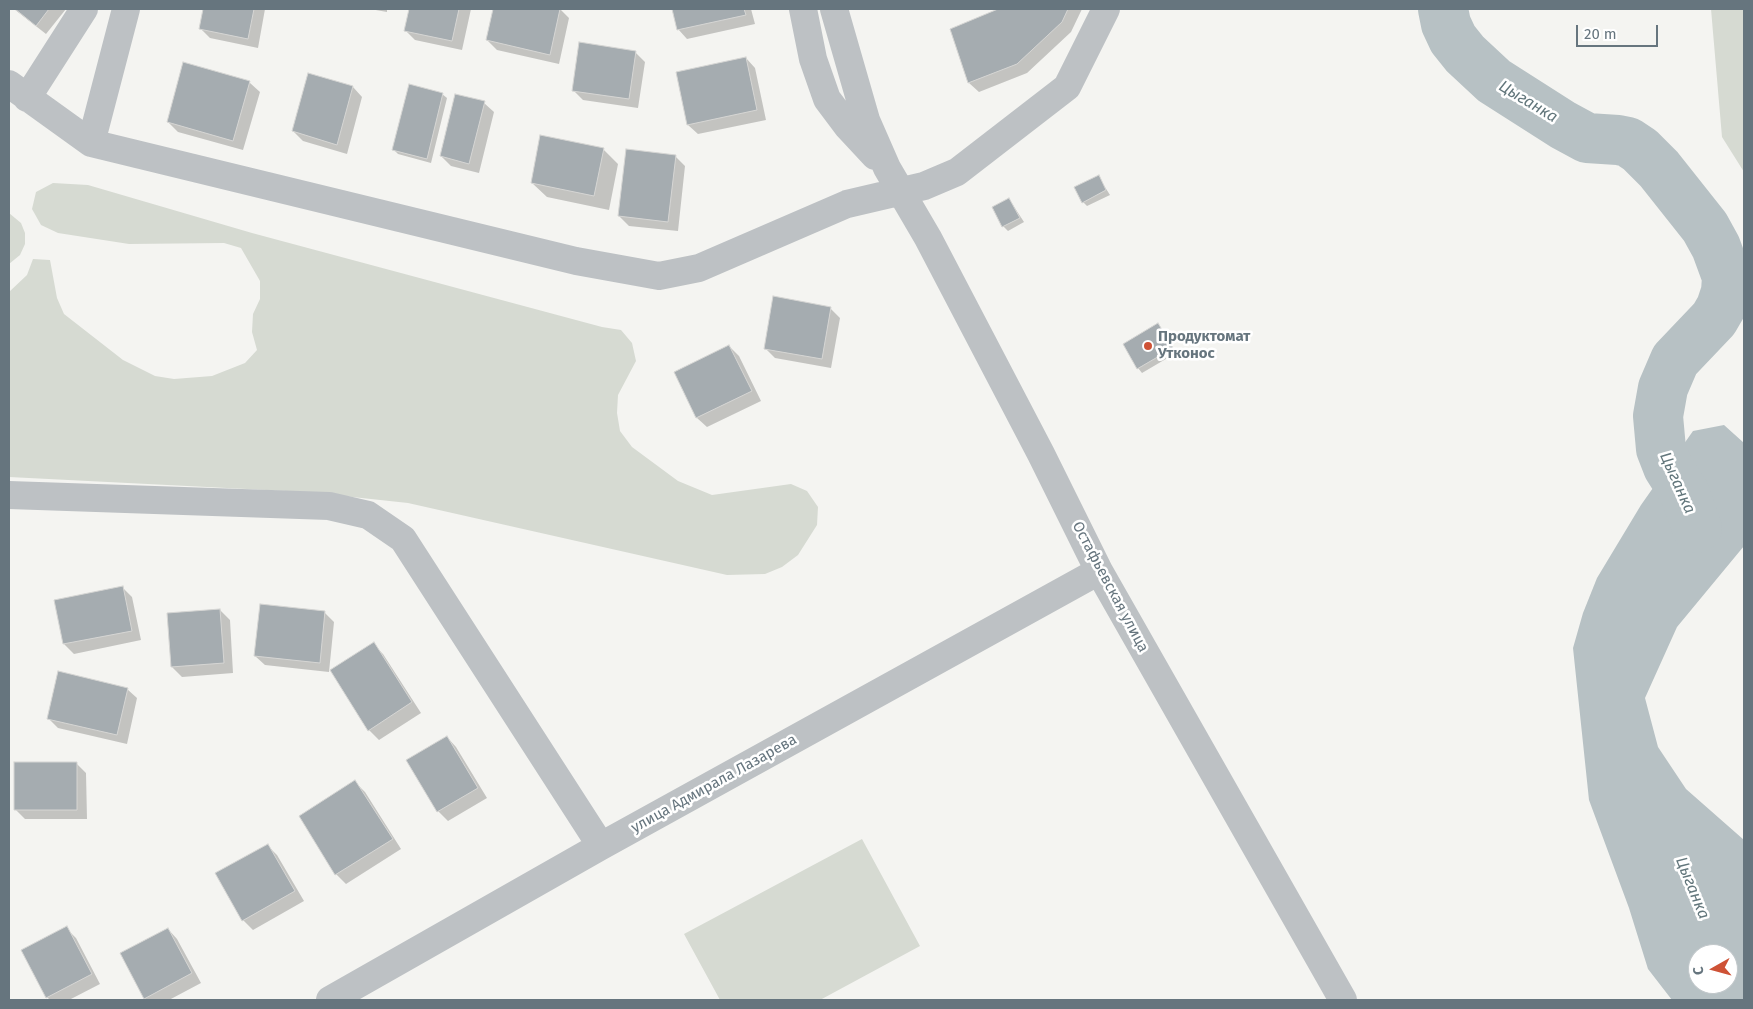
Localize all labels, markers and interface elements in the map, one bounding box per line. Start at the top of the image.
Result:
scale bar [1578,15,1660,47]
text: 20 m [1584,25,1617,43]
water label: Цыганка [1495,77,1561,127]
place label: Продуктомат Утконос [1158,328,1250,363]
marker: Продуктомат Утконос [1142,340,1154,352]
water label: Цыганка [1655,449,1699,517]
street label: Остафьевская улица [1068,519,1152,655]
street label: улица Адмирала Лазарева [628,731,800,837]
water label: Цыганка [1671,854,1713,922]
north arrow [1688,944,1738,994]
text: С [1690,966,1708,976]

